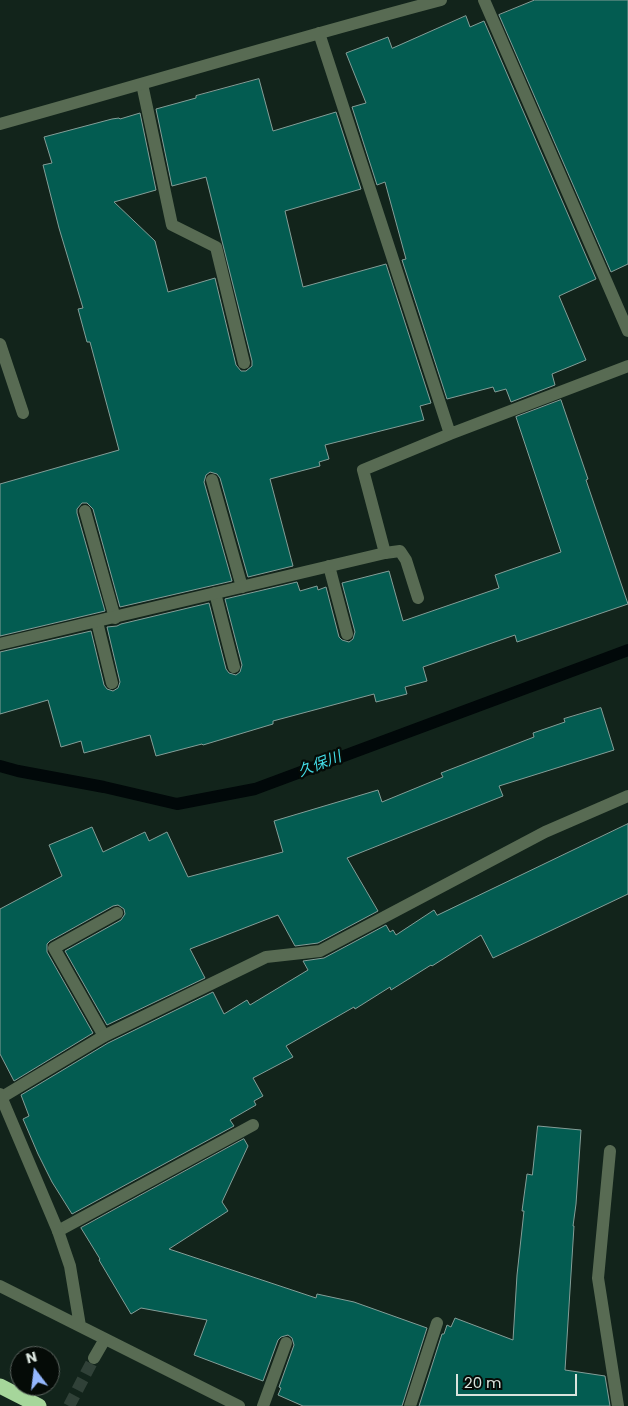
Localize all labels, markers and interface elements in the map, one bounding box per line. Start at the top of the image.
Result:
water label: 久保川 [296,749,344,781]
north arrow [10,1346,60,1396]
text: N [24,1346,39,1368]
scale bar [458,1364,579,1396]
text: 20 m [464,1372,502,1393]

